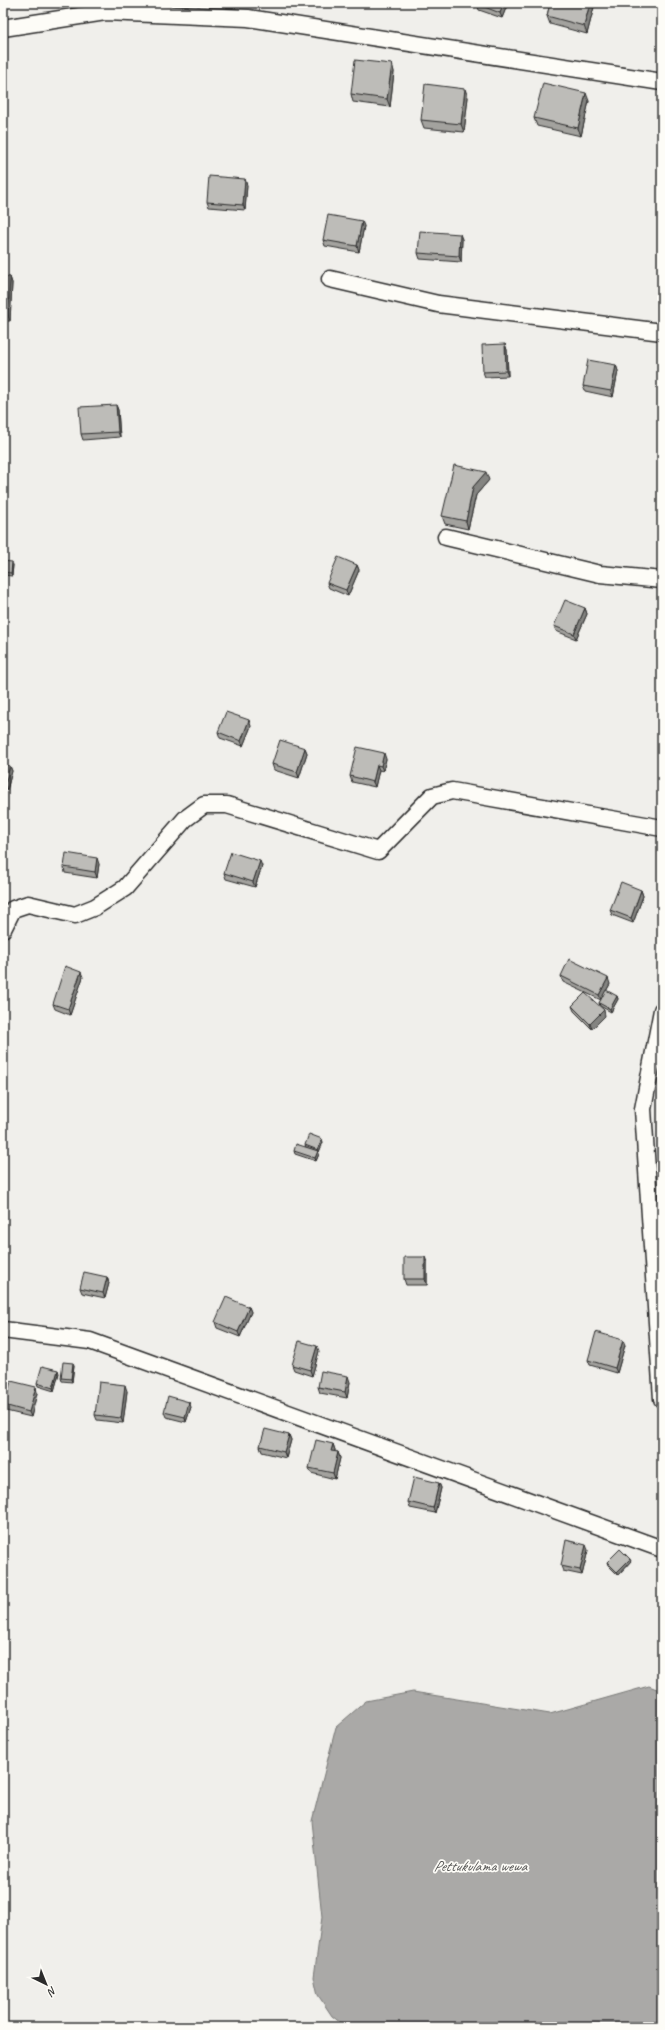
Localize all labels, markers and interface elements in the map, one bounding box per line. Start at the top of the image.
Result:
water label: Pettukulama wewa [434,1857,528,1876]
north arrow [26,1964,66,2004]
text: N [44,1984,60,2000]

